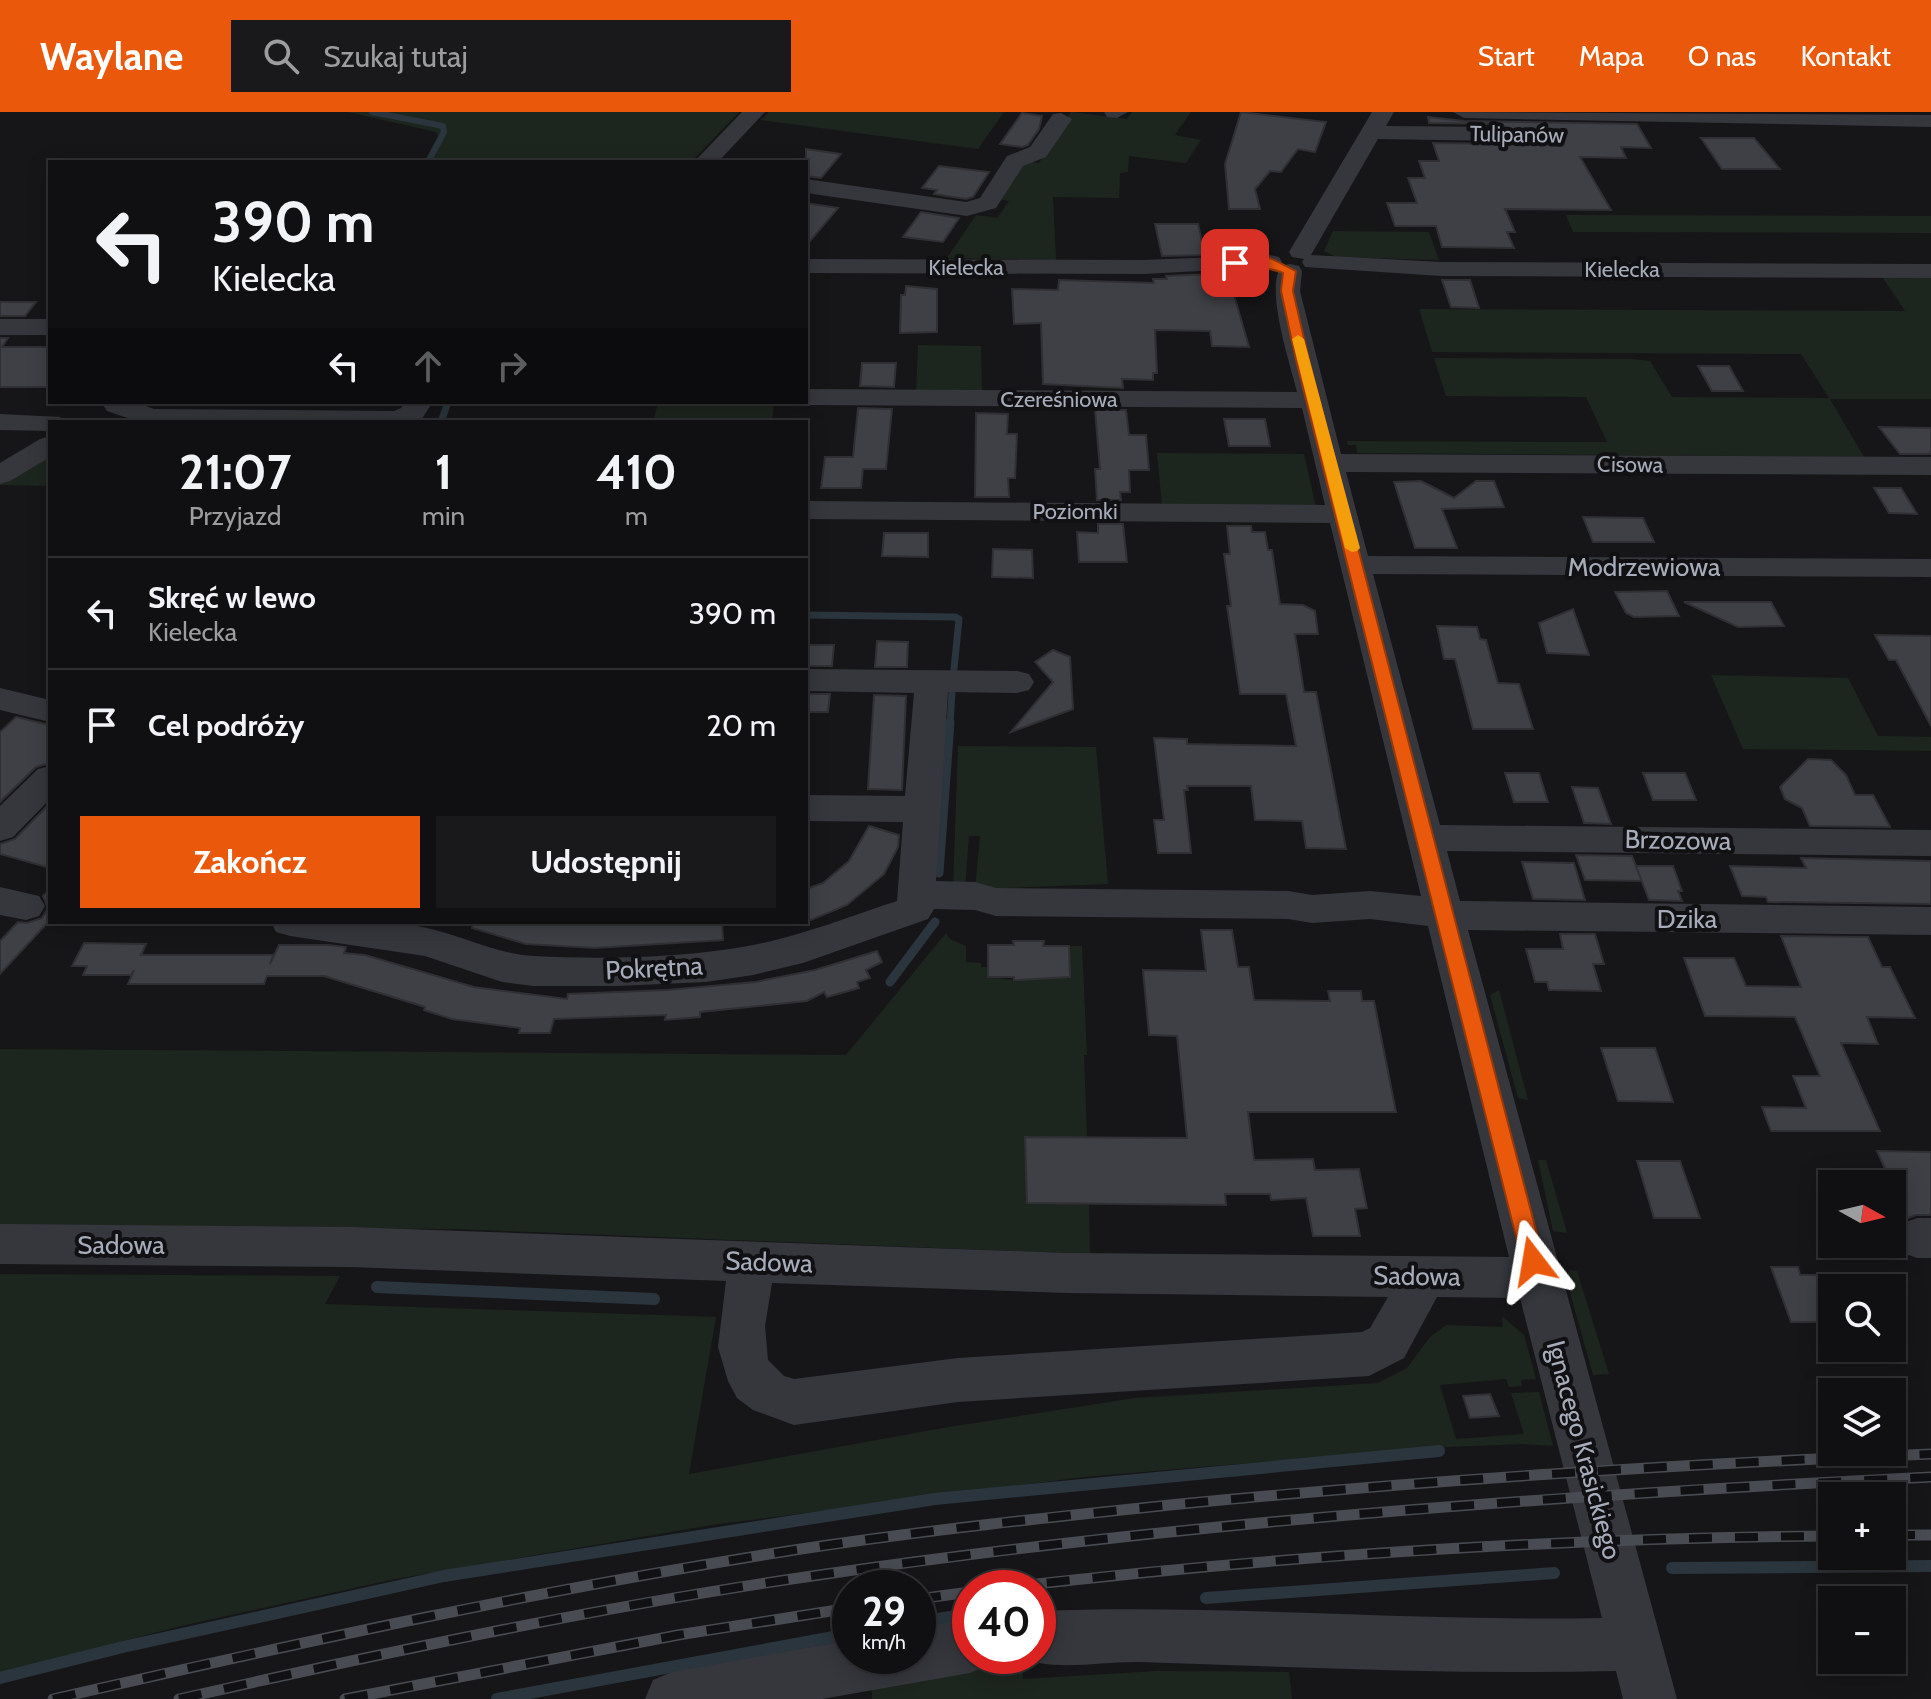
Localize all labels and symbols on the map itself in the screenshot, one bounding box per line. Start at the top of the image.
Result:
street label: Tulipanów [1470,120,1564,149]
pin [1201,229,1269,297]
street label: Kielecka [928,254,1004,281]
street label: Kielecka [1584,256,1660,283]
street label: Czereśniowa [1000,386,1118,413]
street label: Cisowa [1597,450,1664,479]
street label: Poziomki [1032,498,1118,525]
street label: Modrzewiowa [1568,551,1721,583]
street label: Brzozowa [1624,823,1732,857]
street label: Dzika [1657,903,1718,935]
street label: Pokrętna [604,949,704,987]
north arrow [1818,1170,1906,1258]
position arrow [1491,1219,1575,1303]
street label: Sadowa [77,1229,165,1261]
street label: Sadowa [725,1244,814,1280]
street label: Sadowa [1373,1259,1462,1293]
street label: Ignacego Krasickiego [1539,1337,1629,1563]
speed limit sign: 40 [952,1570,1056,1674]

